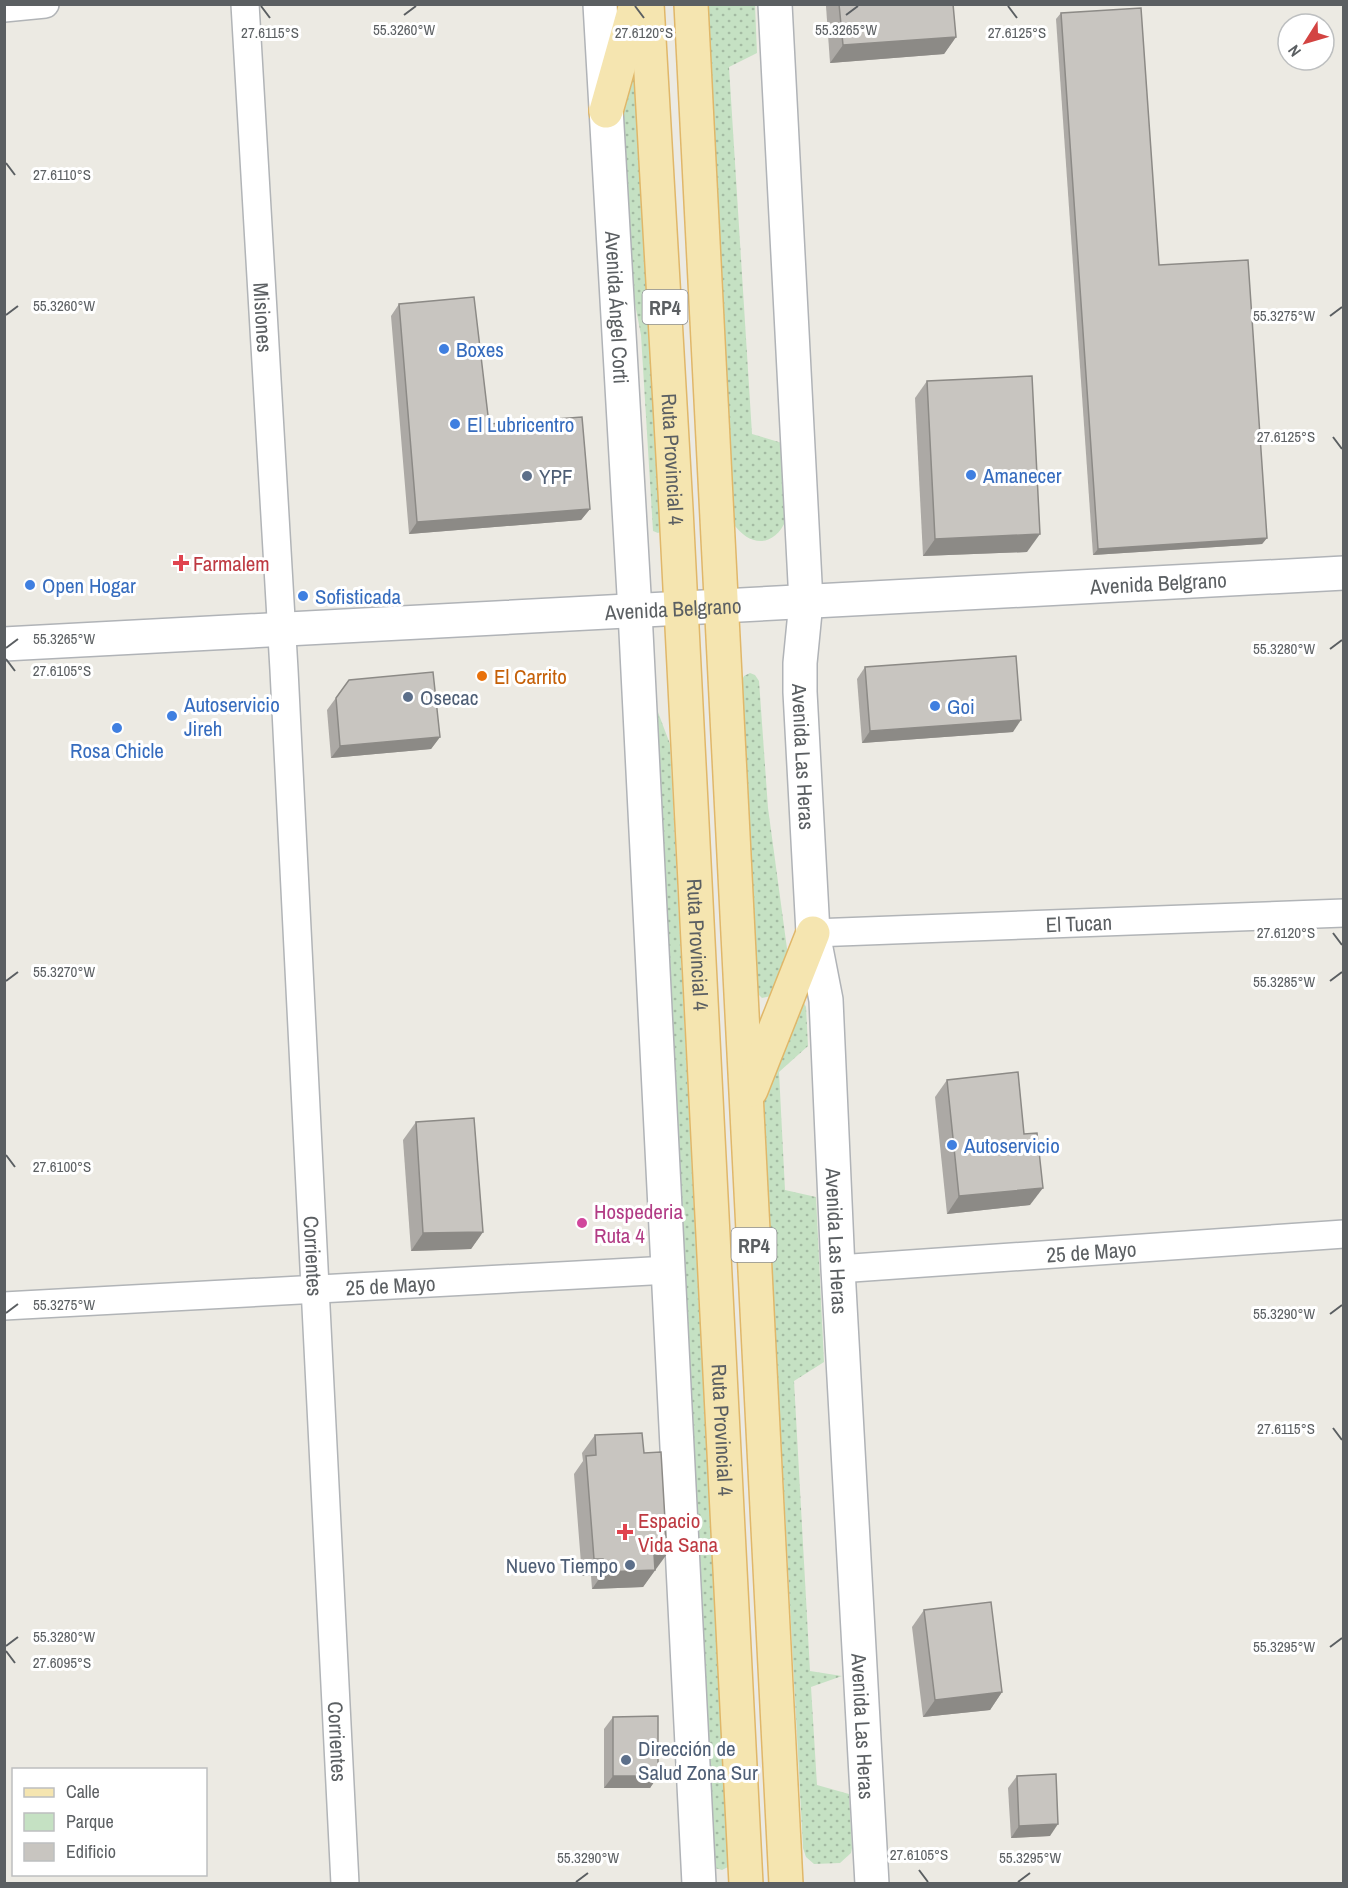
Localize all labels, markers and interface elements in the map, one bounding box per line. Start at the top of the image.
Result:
north arrow [1276,12,1336,72]
text: 55.3260°W [373,19,435,40]
text: 55.3265°W [815,19,877,40]
text: 27.6115°S [241,22,299,43]
text: 27.6120°S [615,22,673,43]
text: 27.6125°S [988,22,1046,43]
text: N [1282,41,1306,61]
text: 27.6110°S [33,164,91,185]
street label: Avenida Ángel Corti [599,229,636,385]
street label: Misiones [247,282,280,353]
road number: RP4 [642,290,688,324]
text: 55.3260°W [33,295,95,316]
text: 55.3275°W [1253,305,1315,326]
place label: Boxes [456,335,504,364]
marker: Boxes [437,342,451,356]
street label: Ruta Provincial 4 [655,392,691,526]
place label: El Lubricentro [467,410,574,439]
marker: El Lubricentro [448,417,462,431]
text: 27.6125°S [1257,426,1315,447]
place label: Amanecer [982,461,1062,490]
place label: YPF [539,462,573,491]
marker: Amanecer [964,468,978,482]
marker: YPF [520,469,534,483]
place label: Farmalem [193,549,270,578]
marker: Farmalem [174,556,188,570]
street label: Avenida Belgrano [1088,565,1227,601]
place label: Open Hogar [42,571,136,600]
marker: Open Hogar [23,578,37,592]
place label: Sofisticada [315,582,402,611]
marker: Sofisticada [296,589,310,603]
street label: Avenida Belgrano [603,590,742,627]
text: 55.3265°W [33,628,95,649]
text: 55.3280°W [1253,638,1315,659]
text: 27.6105°S [33,660,91,681]
place label: El Carrito [494,662,567,691]
marker: El Carrito [475,669,489,683]
place label: Osecac [420,683,478,712]
street label: Avenida Las Heras [786,683,822,831]
place label: Autoservicio Jireh [183,690,280,743]
marker: Osecac [401,690,415,704]
place label: Goi [947,692,975,721]
marker: Goi [928,699,942,713]
marker: Autoservicio Jireh [165,709,179,723]
marker: Rosa Chicle [110,721,124,735]
place label: Rosa Chicle [70,736,164,765]
street label: Ruta Provincial 4 [680,878,716,1012]
street label: El Tucan [1045,907,1112,939]
text: 27.6120°S [1257,922,1315,943]
text: 55.3270°W [33,961,95,982]
text: 55.3285°W [1253,971,1315,992]
place label: Autoservicio [963,1131,1060,1160]
marker: Autoservicio [945,1138,959,1152]
text: 27.6100°S [33,1156,91,1177]
street label: Avenida Las Heras [819,1166,855,1315]
place label: Hospederia Ruta 4 [594,1197,683,1250]
street label: Corrientes [297,1215,330,1297]
marker: Hospederia Ruta 4 [575,1216,589,1230]
road number: RP4 [732,1228,777,1262]
street label: 25 de Mayo [1045,1234,1137,1269]
street label: 25 de Mayo [345,1268,436,1302]
text: 55.3275°W [33,1294,95,1315]
text: 55.3290°W [1253,1303,1315,1324]
street label: Ruta Provincial 4 [705,1363,741,1497]
text: 27.6115°S [1257,1418,1315,1439]
place label: Espacio Vida Sana [638,1506,719,1559]
marker: Espacio Vida Sana [616,1523,634,1541]
place label: Nuevo Tiempo [506,1551,618,1580]
marker: Nuevo Tiempo [623,1558,637,1572]
text: 55.3280°W [33,1626,95,1647]
text: 55.3295°W [1253,1636,1315,1657]
text: 27.6095°S [33,1652,91,1673]
street label: Avenida Las Heras [845,1652,882,1800]
street label: Corrientes [321,1701,354,1782]
place label: Dirección de Salud Zona Sur [638,1734,758,1787]
marker: Dirección de Salud Zona Sur [619,1753,633,1767]
legend [12,1768,207,1876]
text: Calle [66,1779,100,1804]
text: Parque [66,1809,114,1834]
text: Edificio [66,1839,116,1864]
text: 27.6105°S [890,1844,948,1865]
text: 55.3290°W [557,1847,619,1868]
text: 55.3295°W [999,1847,1061,1868]

